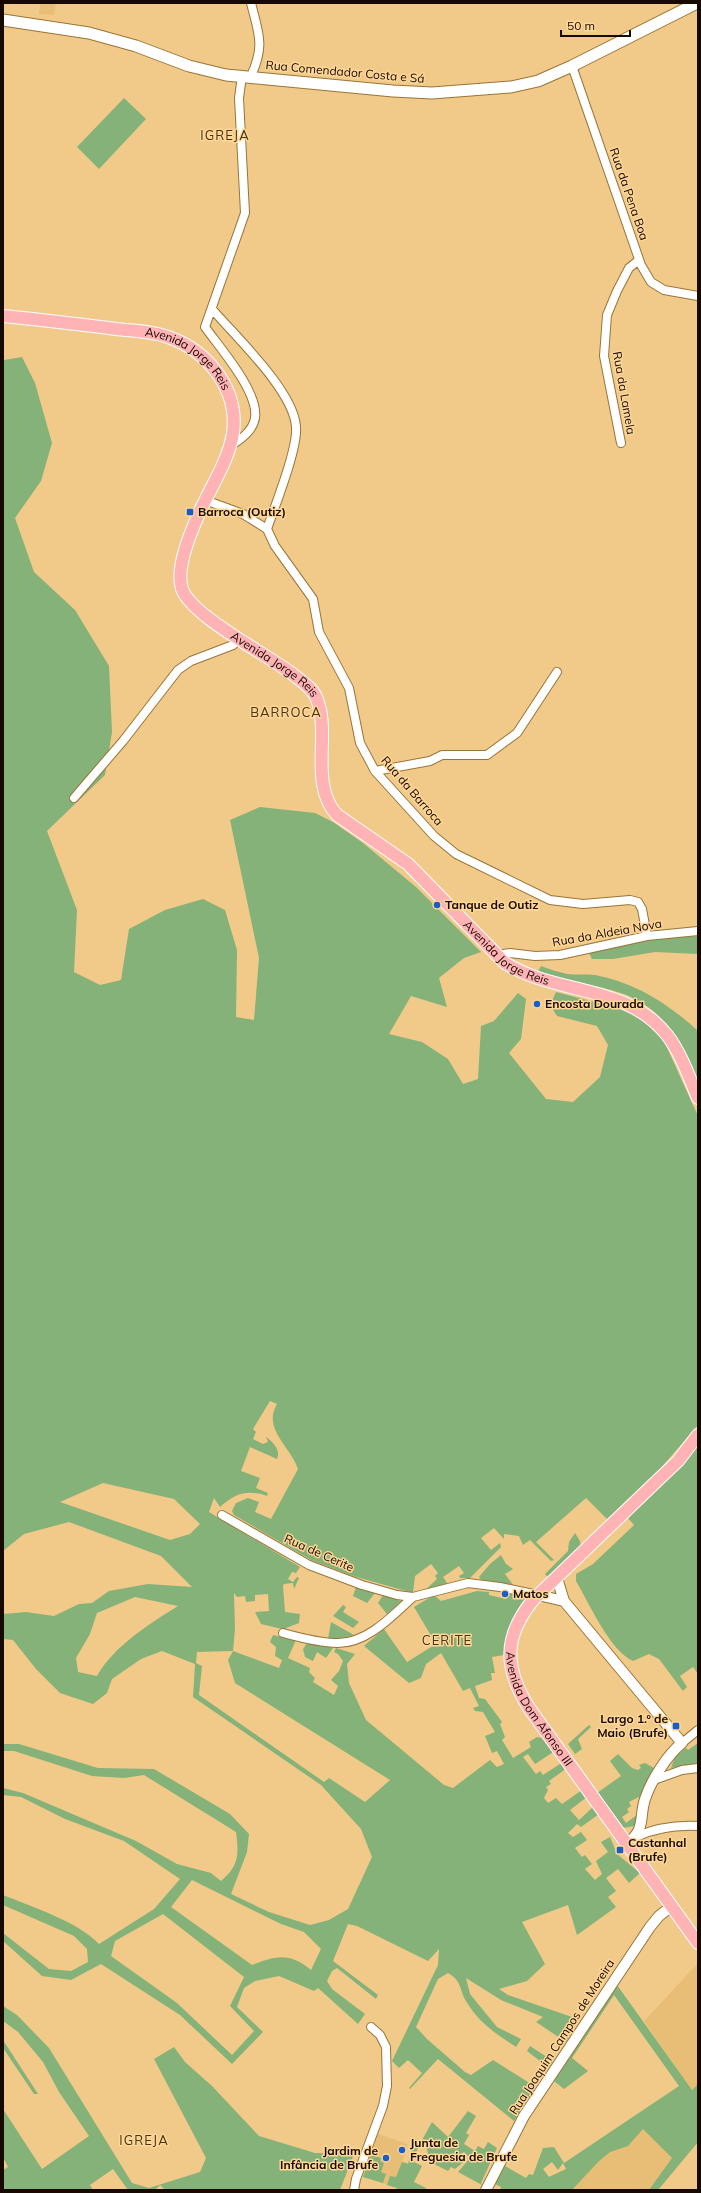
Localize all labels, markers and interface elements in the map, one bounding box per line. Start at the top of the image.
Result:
scale bar [561,12,630,38]
text: 50 m [567,18,595,33]
street label: Rua Comendador Costa e Sá [265,57,425,86]
district label: IGREJA [200,127,250,143]
street label: Rua da Pena Boa [607,146,652,242]
street label: Avenida Jorge Reis [144,324,234,392]
street label: Rua da Lamela [610,350,639,436]
place label: Barroca (Outiz) [198,504,286,519]
marker: Barroca (Outiz) [185,507,195,517]
street label: Avenida Jorge Reis [228,628,322,700]
district label: BARROCA [250,704,322,720]
street label: Rua da Barroca [378,753,447,828]
place label: Tanque de Outiz [445,897,539,912]
marker: Tanque de Outiz [432,900,442,910]
street label: Rua da Aldeia Nova [551,915,663,950]
street label: Avenida Jorge Reis [460,917,551,988]
place label: Encosta Dourada [545,996,644,1011]
marker: Encosta Dourada [532,999,542,1009]
street label: Rua de Cerite [282,1531,356,1575]
place label: Matos [513,1586,548,1601]
marker: Matos [500,1589,510,1599]
district label: CERITE [422,1632,472,1648]
street label: Avenida Dom Afonso III [503,1651,576,1769]
place label: Largo 1.º de Maio (Brufe) [597,1711,668,1740]
marker: Largo 1.º de Maio (Brufe) [671,1721,681,1731]
place label: Castanhal (Brufe) [628,1835,686,1864]
marker: Castanhal (Brufe) [615,1845,625,1855]
street label: Rua Joaquim Campos de Moreira [506,1956,618,2117]
district label: IGREJA [119,2132,169,2148]
place label: Junta de Freguesia de Brufe [410,2135,518,2164]
place label: Jardim de Infância de Brufe [280,2143,378,2172]
marker: Junta de Freguesia de Brufe [397,2145,407,2155]
marker: Jardim de Infância de Brufe [381,2153,391,2163]

